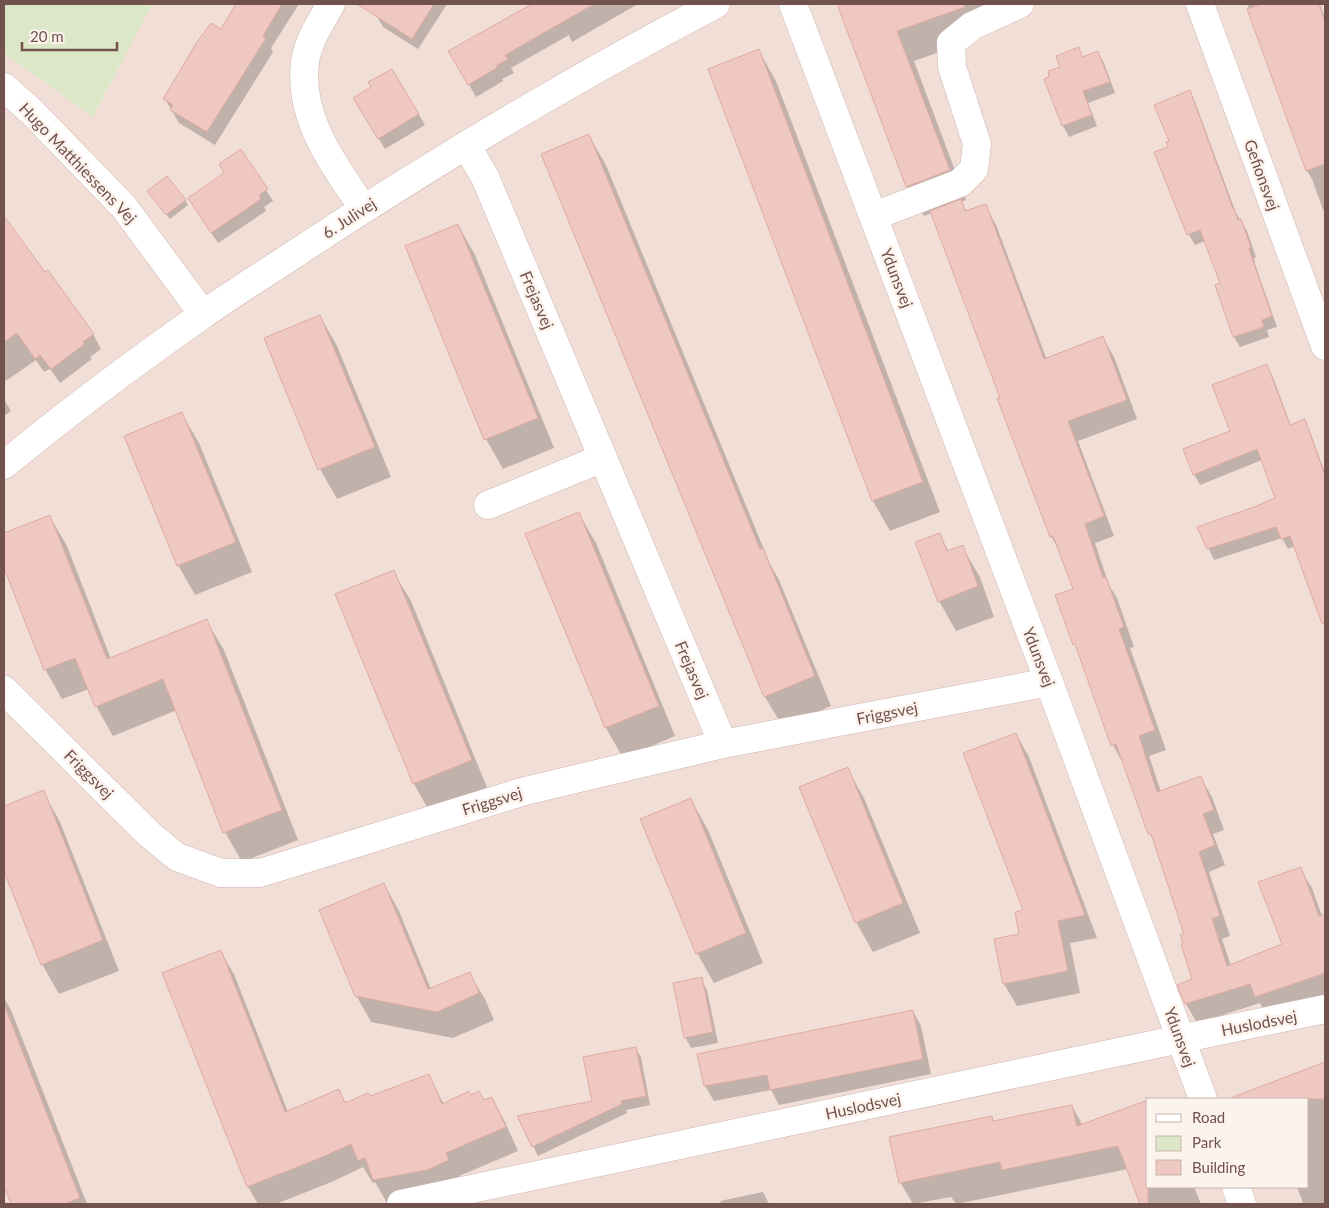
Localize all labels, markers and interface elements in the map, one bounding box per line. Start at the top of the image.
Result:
scale bar [22,20,118,52]
text: 20 m [30,27,64,45]
street label: Hugo Matthiessens Vej [16,98,141,227]
street label: Gefionsvej [1241,137,1284,213]
street label: 6. Julivej [318,193,379,242]
street label: Ydunsvej [877,245,917,310]
street label: Frejasvej [517,268,558,332]
street label: Ydunsvej [1019,624,1059,689]
street label: Frejasvej [672,638,713,702]
street label: Friggsvej [855,697,919,728]
street label: Friggsvej [61,745,118,802]
street label: Friggsvej [460,782,524,819]
street label: Ydunsvej [1161,1004,1200,1069]
street label: Huslodsvej [1219,1006,1298,1039]
street label: Huslodsvej [823,1088,902,1123]
legend [1146,1098,1309,1188]
text: Road [1192,1108,1225,1126]
text: Park [1192,1133,1222,1151]
text: Building [1192,1158,1245,1176]

